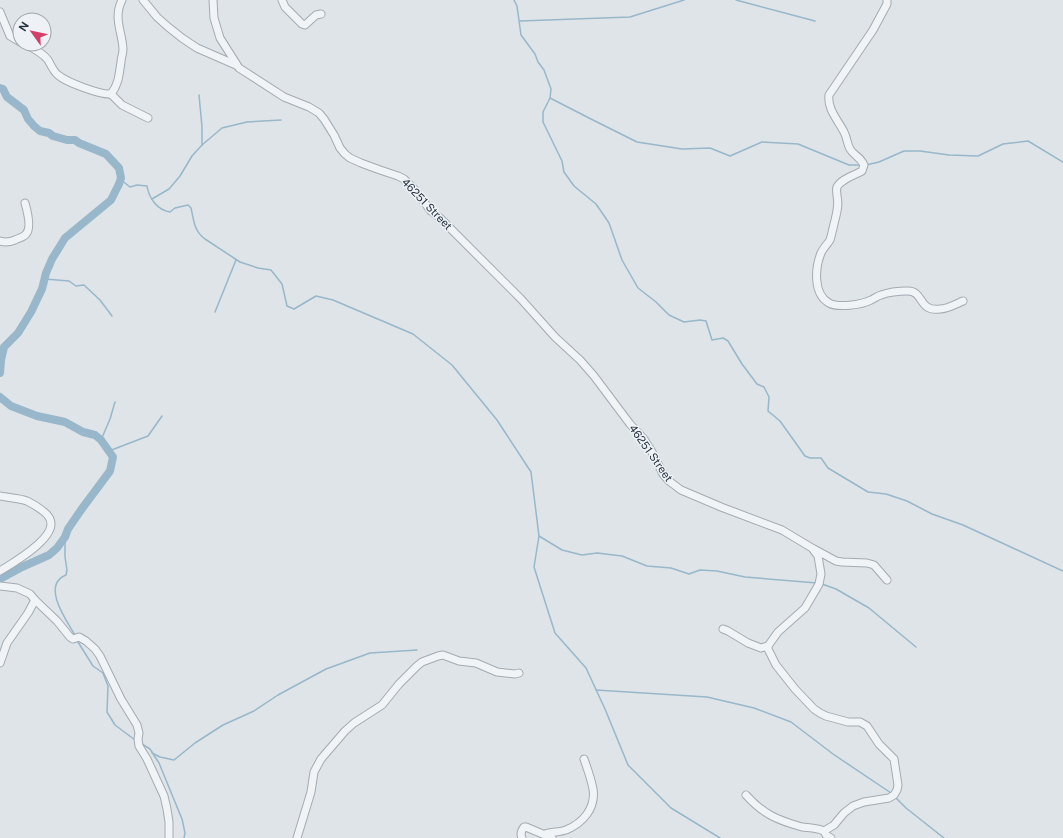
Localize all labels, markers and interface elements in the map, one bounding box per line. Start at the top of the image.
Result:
north arrow [12,12,52,52]
text: N [16,20,31,33]
street label: 46251 Street [400,176,454,232]
street label: 46251 Street [627,422,675,484]

